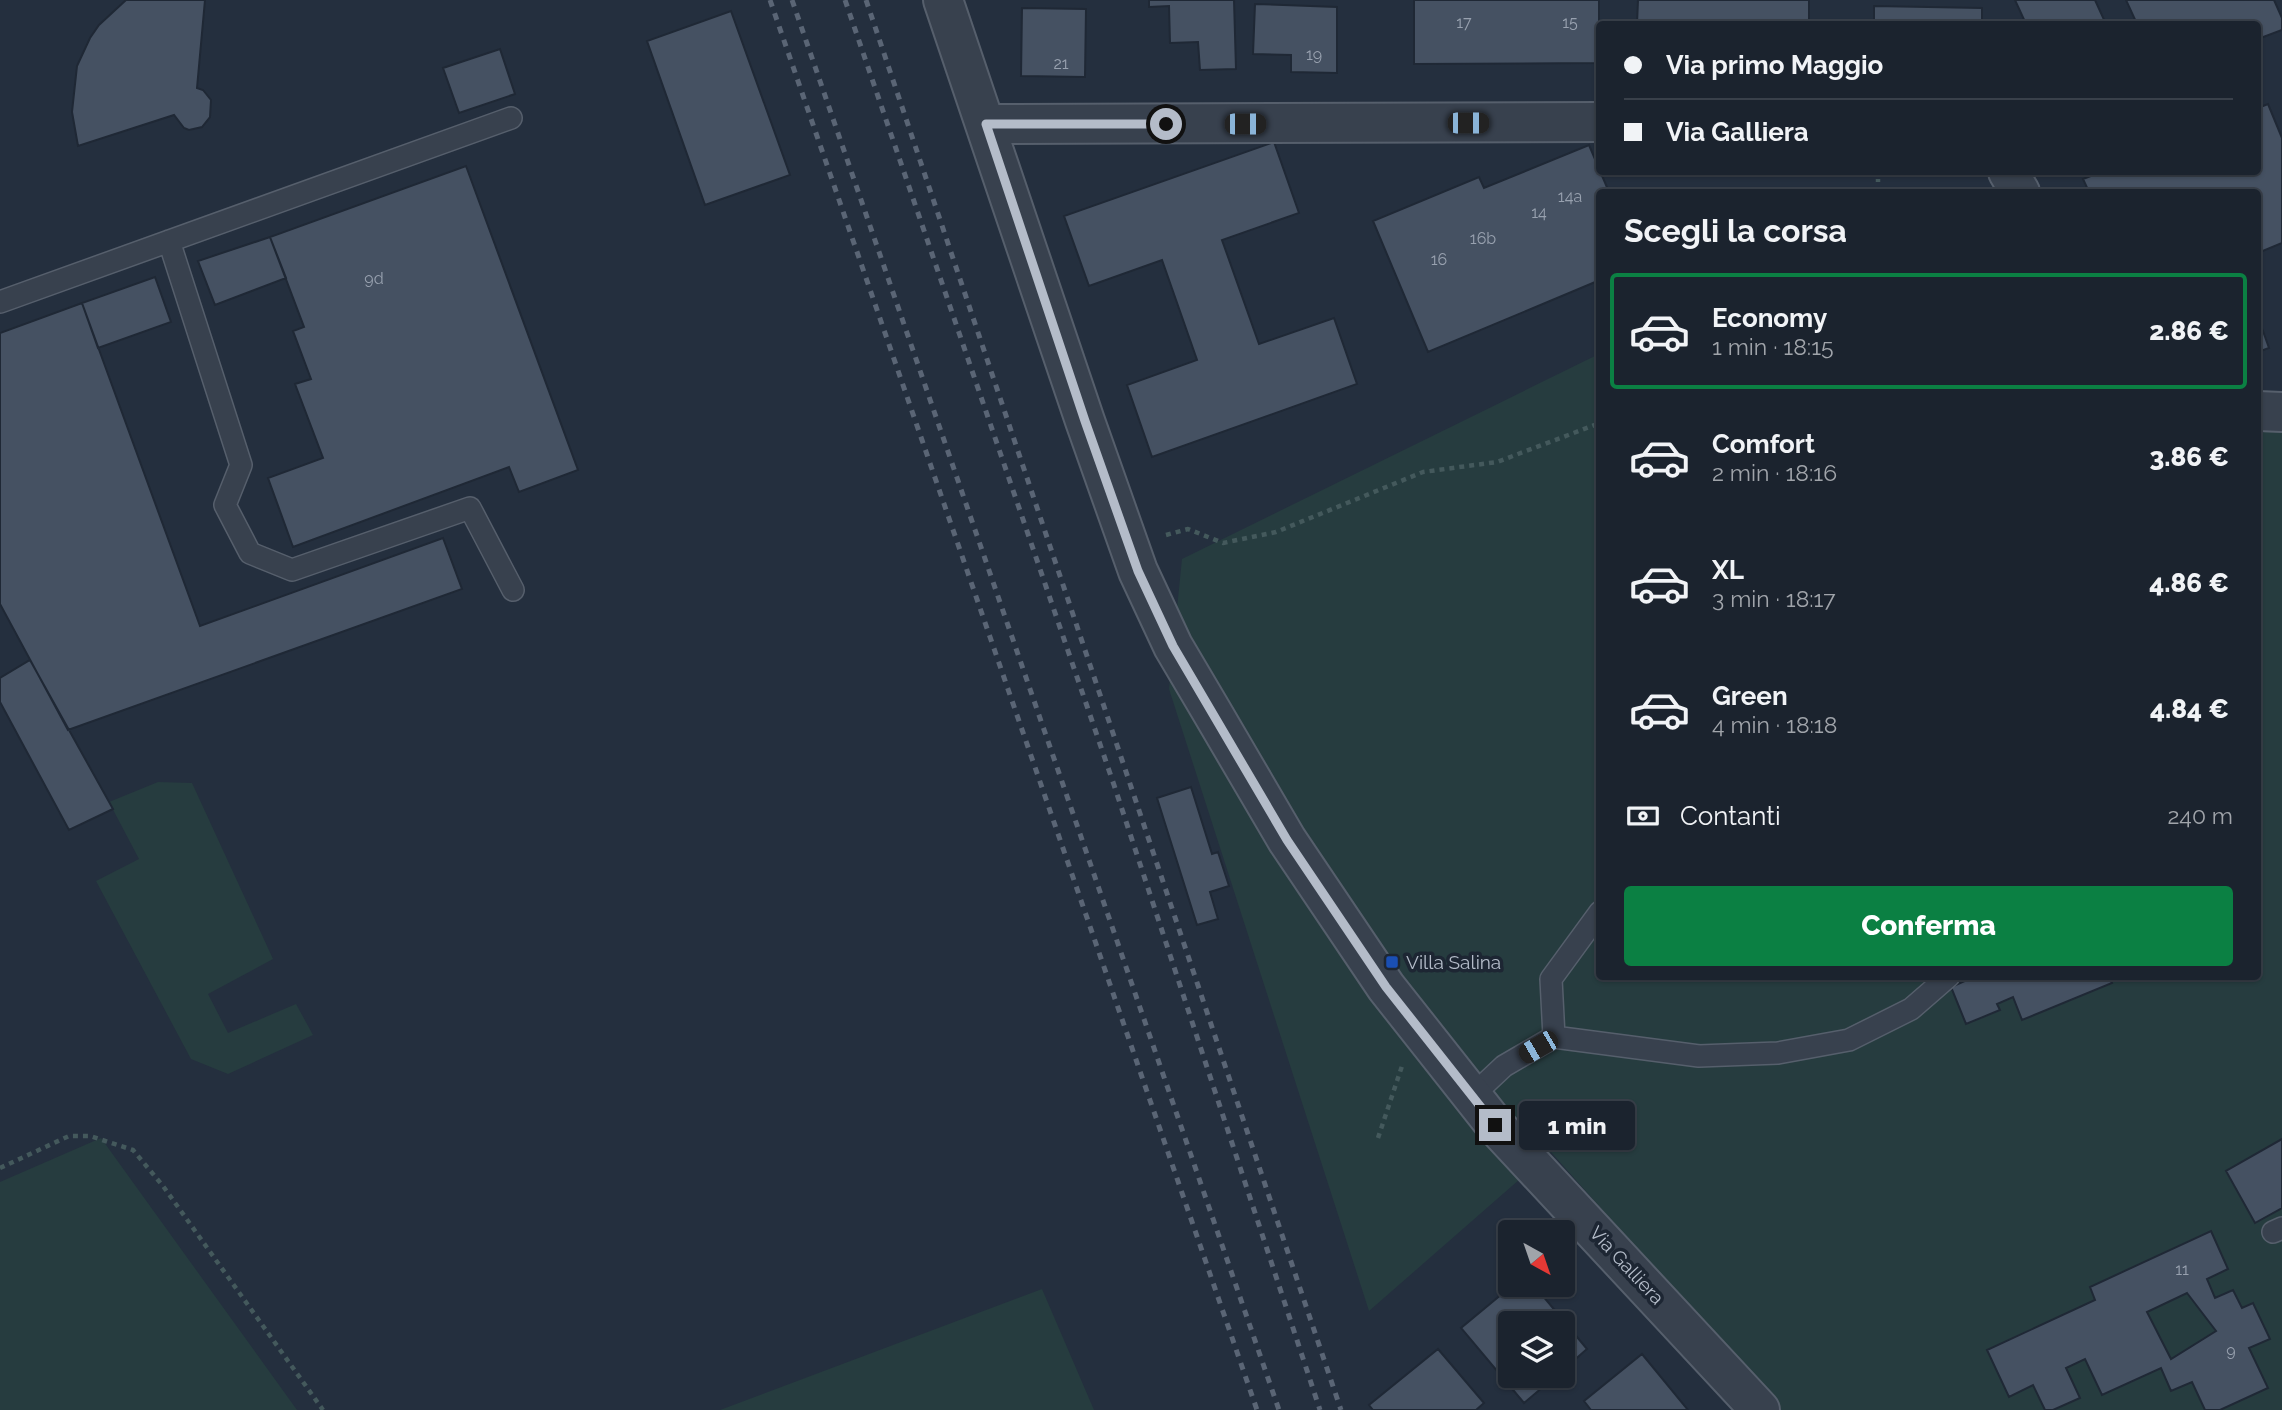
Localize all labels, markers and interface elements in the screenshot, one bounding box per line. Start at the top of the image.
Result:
house number: 17 [1456,13,1472,32]
house number: 15 [1562,13,1578,32]
house number: 19 [1306,45,1322,64]
text: Via primo Maggio [1666,50,1883,80]
house number: 21 [1053,54,1069,73]
route start [1150,108,1182,140]
car [1448,113,1490,134]
car [1225,114,1267,135]
text: Via Galliera [1666,117,1809,147]
house number: 14a [1558,187,1582,206]
house number: 14 [1531,203,1547,222]
text: Scegli la corsa [1624,212,1847,249]
house number: 16b [1470,229,1496,248]
house number: 16 [1431,250,1447,269]
house number: 9d [364,269,384,288]
icon: car [1628,300,1691,363]
text: Economy [1712,303,1827,333]
text: 2.86 € [2149,316,2229,346]
text: 1 min · 18:15 [1712,333,1834,360]
icon: car [1628,426,1691,489]
text: Comfort [1712,429,1815,459]
text: 3.86 € [2150,442,2229,472]
text: 2 min · 18:16 [1712,459,1837,486]
icon: car [1628,552,1691,615]
text: XL [1712,555,1744,585]
text: 4.86 € [2149,568,2229,598]
text: 3 min · 18:17 [1712,585,1836,612]
icon: car [1628,678,1691,741]
text: Green [1712,681,1788,711]
text: 4.84 € [2150,694,2229,724]
text: 4 min · 18:18 [1712,711,1837,738]
icon: cash [1624,797,1662,835]
text: Contanti [1680,801,1781,831]
text: 240 m [2167,802,2233,829]
button: Conferma [1624,886,2233,966]
place label: Villa Salina [1406,951,1501,973]
marker: Villa Salina [1384,954,1400,970]
car [1515,1027,1562,1067]
callout: 1 min [1520,1100,1635,1150]
route end [1479,1109,1511,1141]
text: 1 min [1547,1112,1607,1139]
north arrow [1498,1220,1575,1297]
map controls [1498,1220,1575,1388]
street label: Via Galliera [1585,1221,1669,1309]
house number: 11 [2175,1260,2189,1279]
button: layers [1498,1311,1575,1388]
house number: 9 [2226,1341,2236,1360]

